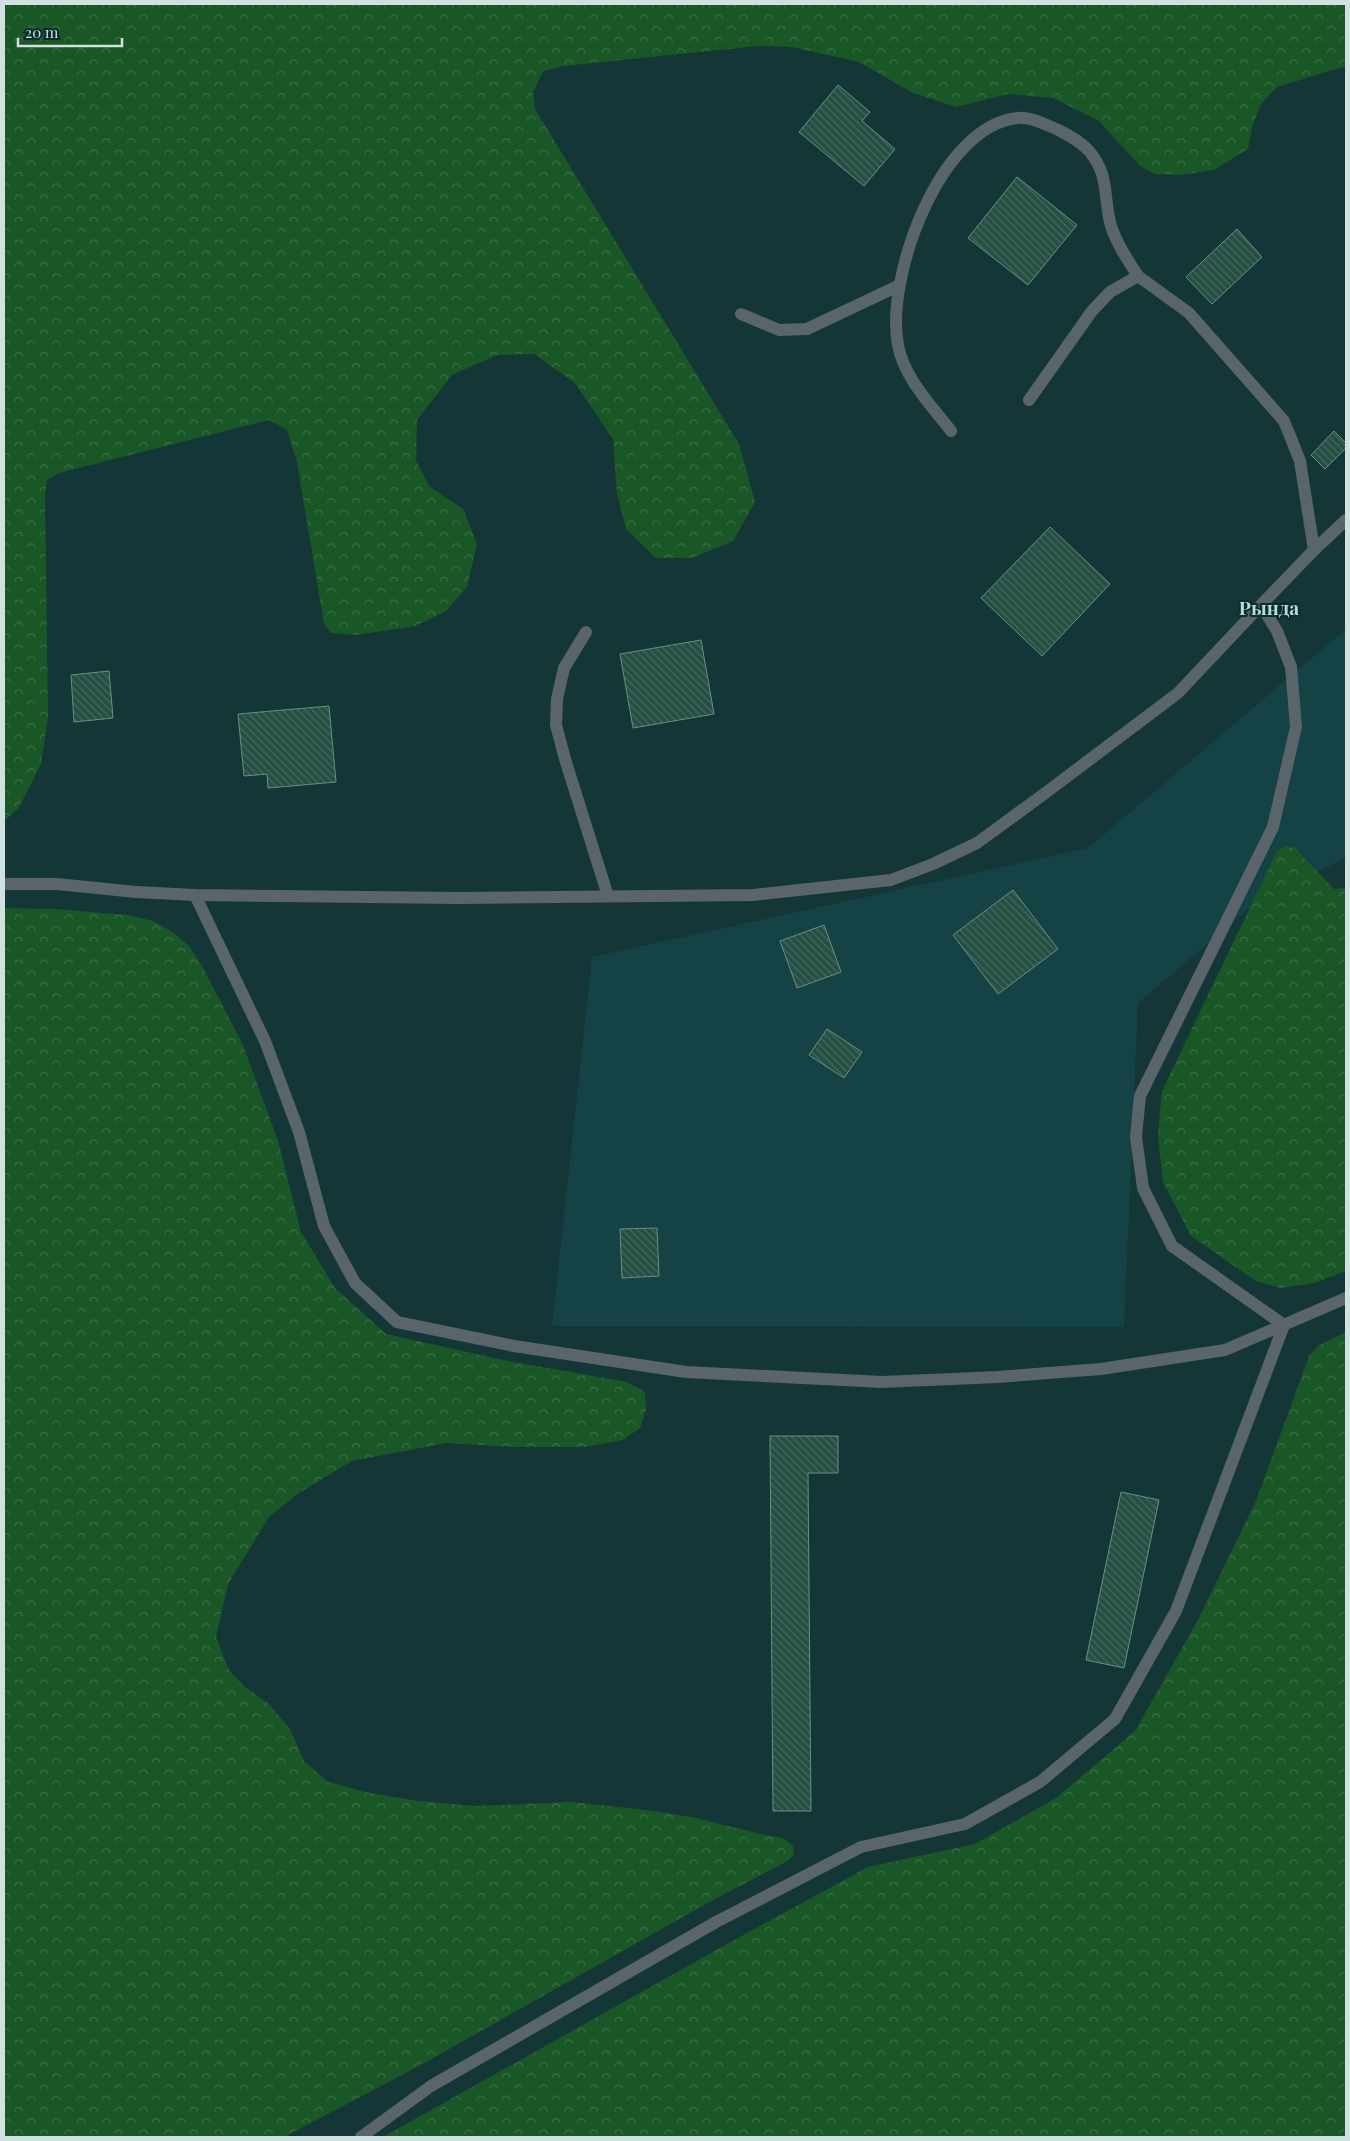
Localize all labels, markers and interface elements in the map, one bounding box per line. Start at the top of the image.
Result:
scale bar [18,15,121,47]
text: 20 m [25,22,59,42]
district label: Рында [1239,594,1299,620]

